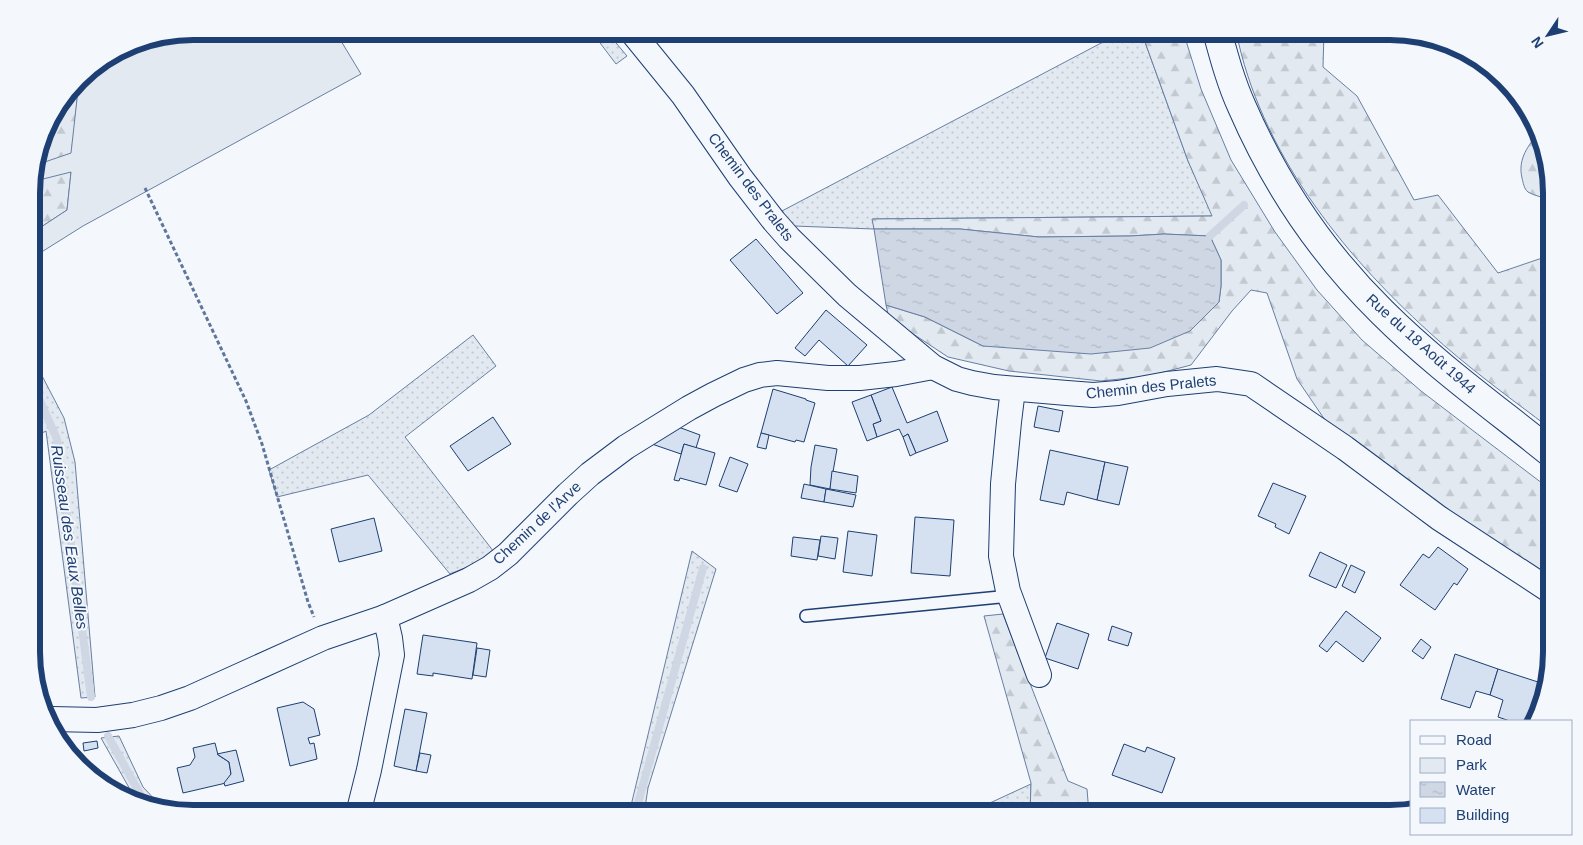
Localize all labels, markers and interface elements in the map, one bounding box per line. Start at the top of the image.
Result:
north arrow [1523,10,1573,60]
text: N [1528,34,1547,51]
street label: Chemin des Pralets [705,129,798,244]
street label: Rue du 18 Août 1944 [1363,290,1479,397]
street label: Chemin des Pralets [1085,371,1217,402]
water label: Ruisseau des Eaux Belles [48,444,91,630]
street label: Chemin de l'Arve [489,478,584,568]
legend [1410,720,1573,835]
text: Road [1456,731,1492,748]
text: Park [1456,756,1487,773]
text: Water [1456,781,1495,798]
text: Building [1456,806,1509,823]

